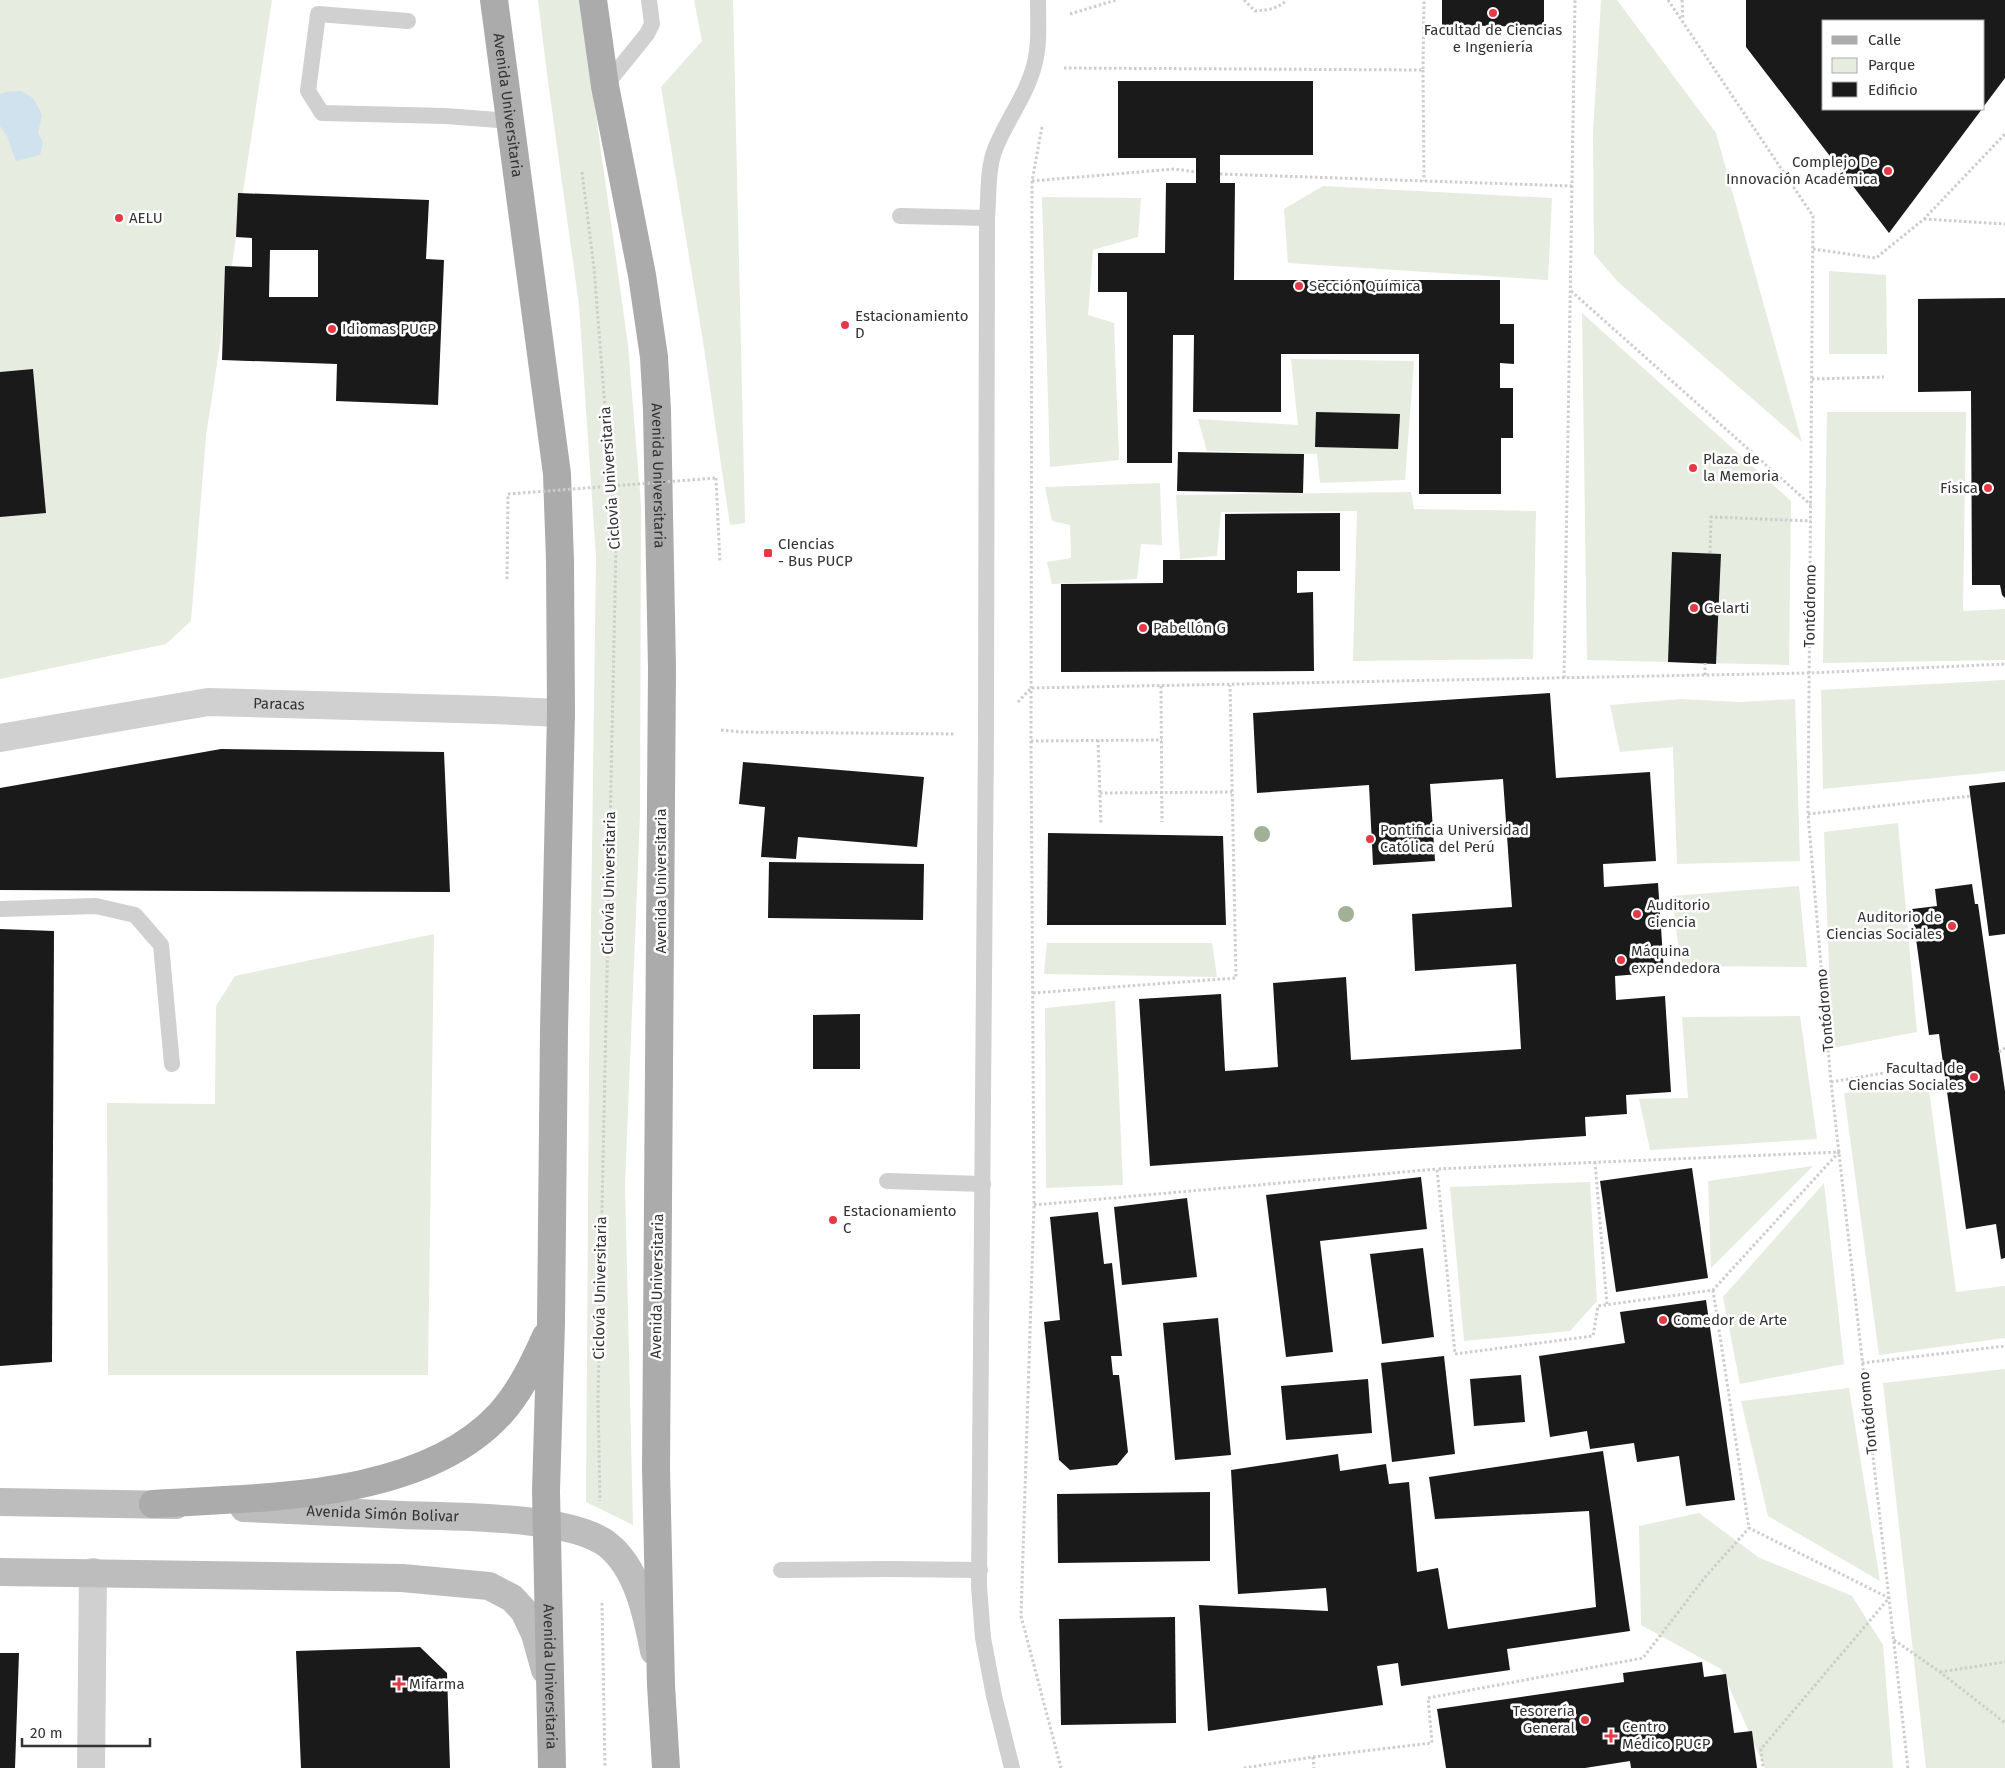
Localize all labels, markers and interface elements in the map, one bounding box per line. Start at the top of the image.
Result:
marker: Facultad de Ciencias e Ingeniería [1487,7,1499,19]
legend [1822,20,1985,110]
place label: Facultad de Ciencias e Ingeniería [1424,21,1562,56]
text: Calle [1868,31,1901,49]
street label: Avenida Universitaria [489,32,526,178]
text: Parque [1868,56,1915,74]
text: Edificio [1868,81,1918,99]
place label: Complejo De Innovación Académica [1726,153,1878,188]
marker: Complejo De Innovación Académica [1882,165,1894,177]
place label: AELU [129,209,163,227]
marker: AELU [113,212,125,224]
place label: Sección Química [1309,277,1421,295]
marker: Sección Química [1293,280,1305,292]
place label: Estacionamiento D [855,307,969,342]
marker: Estacionamiento D [839,319,851,331]
place label: Idiomas PUCP [342,320,436,338]
marker: Idiomas PUCP [326,323,338,335]
street label: Avenida Universitaria [648,402,669,548]
street label: Ciclovía Universitaria [596,406,624,550]
place label: Plaza de la Memoria [1703,450,1779,485]
marker: Plaza de la Memoria [1687,462,1699,474]
place label: Física [1940,479,1978,497]
marker: Física [1982,482,1994,494]
place label: CIencias - Bus PUCP [778,535,853,570]
marker: CIencias - Bus PUCP [762,547,774,559]
street label: Tontódromo [1800,564,1820,648]
place label: Gelarti [1704,599,1750,617]
marker: Gelarti [1688,602,1700,614]
place label: Pabellón G [1153,619,1226,637]
marker: Pabellón G [1137,622,1149,634]
street label: Paracas [253,694,305,714]
street label: Avenida Universitaria [652,808,670,954]
street label: Ciclovía Universitaria [599,811,619,955]
place label: Pontificia Universidad Católica del Perú [1380,821,1529,856]
marker: Pontificia Universidad Católica del Perú [1364,833,1376,845]
place label: Auditorio Ciencia [1647,896,1710,931]
marker: Auditorio Ciencia [1631,908,1643,920]
place label: Auditorio de Ciencias Sociales [1826,908,1942,943]
marker: Auditorio de Ciencias Sociales [1946,920,1958,932]
place label: Máquina expendedora [1631,942,1721,977]
marker: Máquina expendedora [1615,954,1627,966]
street label: Tontódromo [1812,968,1838,1052]
place label: Facultad de Ciencias Sociales [1848,1059,1964,1094]
marker: Facultad de Ciencias Sociales [1968,1071,1980,1083]
place label: Estacionamiento C [843,1202,957,1237]
street label: Avenida Universitaria [647,1213,667,1359]
marker: Estacionamiento C [827,1214,839,1226]
street label: Ciclovía Universitaria [590,1216,610,1360]
place label: Comedor de Arte [1673,1311,1787,1329]
marker: Comedor de Arte [1657,1314,1669,1326]
street label: Tontódromo [1855,1371,1881,1455]
street label: Avenida Simón Bolivar [306,1502,460,1526]
street label: Avenida Universitaria [539,1604,561,1749]
place label: Mifarma [409,1675,465,1693]
marker: Mifarma [393,1678,405,1690]
place label: Tesorería General [1512,1702,1576,1737]
marker: Tesorería General [1579,1714,1591,1726]
scale bar [22,1716,150,1748]
place label: Centro Médico PUCP [1622,1718,1711,1753]
text: 20 m [30,1724,63,1742]
marker: Centro Médico PUCP [1604,1729,1618,1743]

